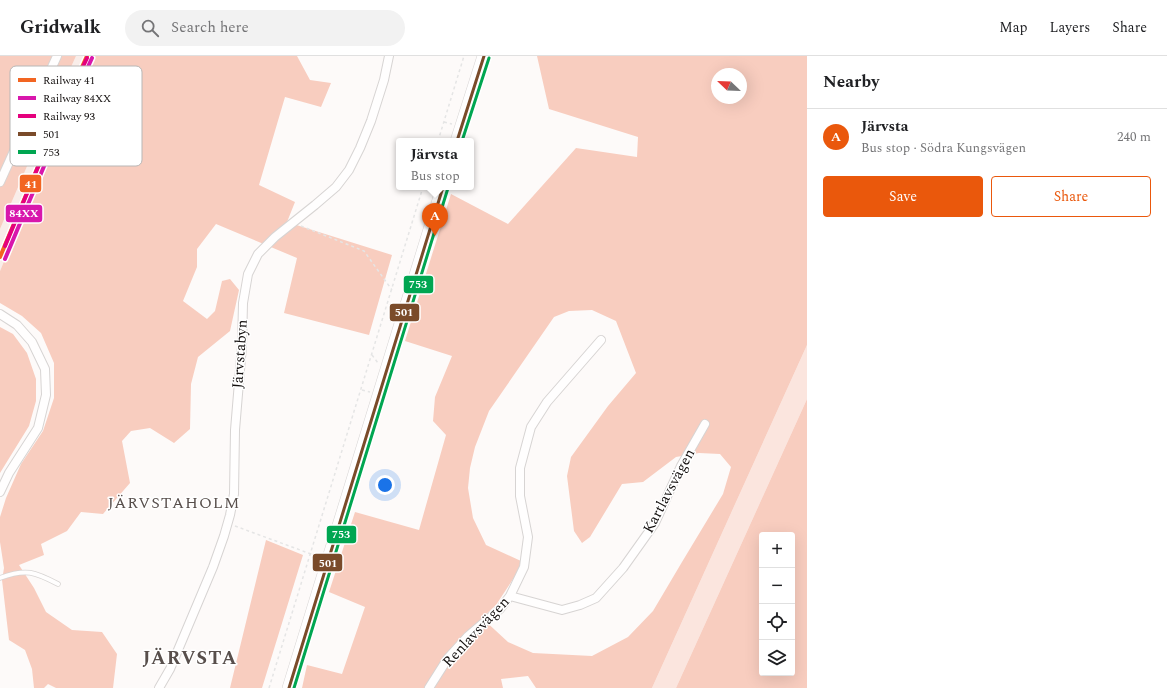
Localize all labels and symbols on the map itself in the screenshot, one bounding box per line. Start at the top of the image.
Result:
legend [10,66,142,166]
north arrow [711,68,747,104]
text: Railway 41 [43,72,95,89]
text: Railway 84XX [43,90,111,107]
text: Railway 93 [43,108,96,125]
text: 501 [43,126,60,143]
text: 753 [43,144,60,161]
line badge: 41 [19,174,42,193]
text: 41 [25,176,37,193]
pin: A [422,203,448,236]
line badge: 84XX [5,204,43,223]
text: 84XX [9,205,39,222]
line badge: 753 [403,275,434,294]
text: 753 [409,276,427,293]
line badge: 501 [389,303,420,322]
text: 501 [395,304,413,321]
street label: Järvstabyn [226,318,254,389]
street label: Kartlavsvägen [637,444,701,537]
your location [375,475,395,495]
district label: JÄRVSTAHOLM [108,491,240,515]
line badge: 753 [326,525,357,544]
text: 753 [332,526,350,543]
line badge: 501 [312,553,343,572]
text: 501 [319,555,337,572]
street label: Renlavsvägen [437,591,515,673]
district label: JÄRVSTA [142,644,238,673]

